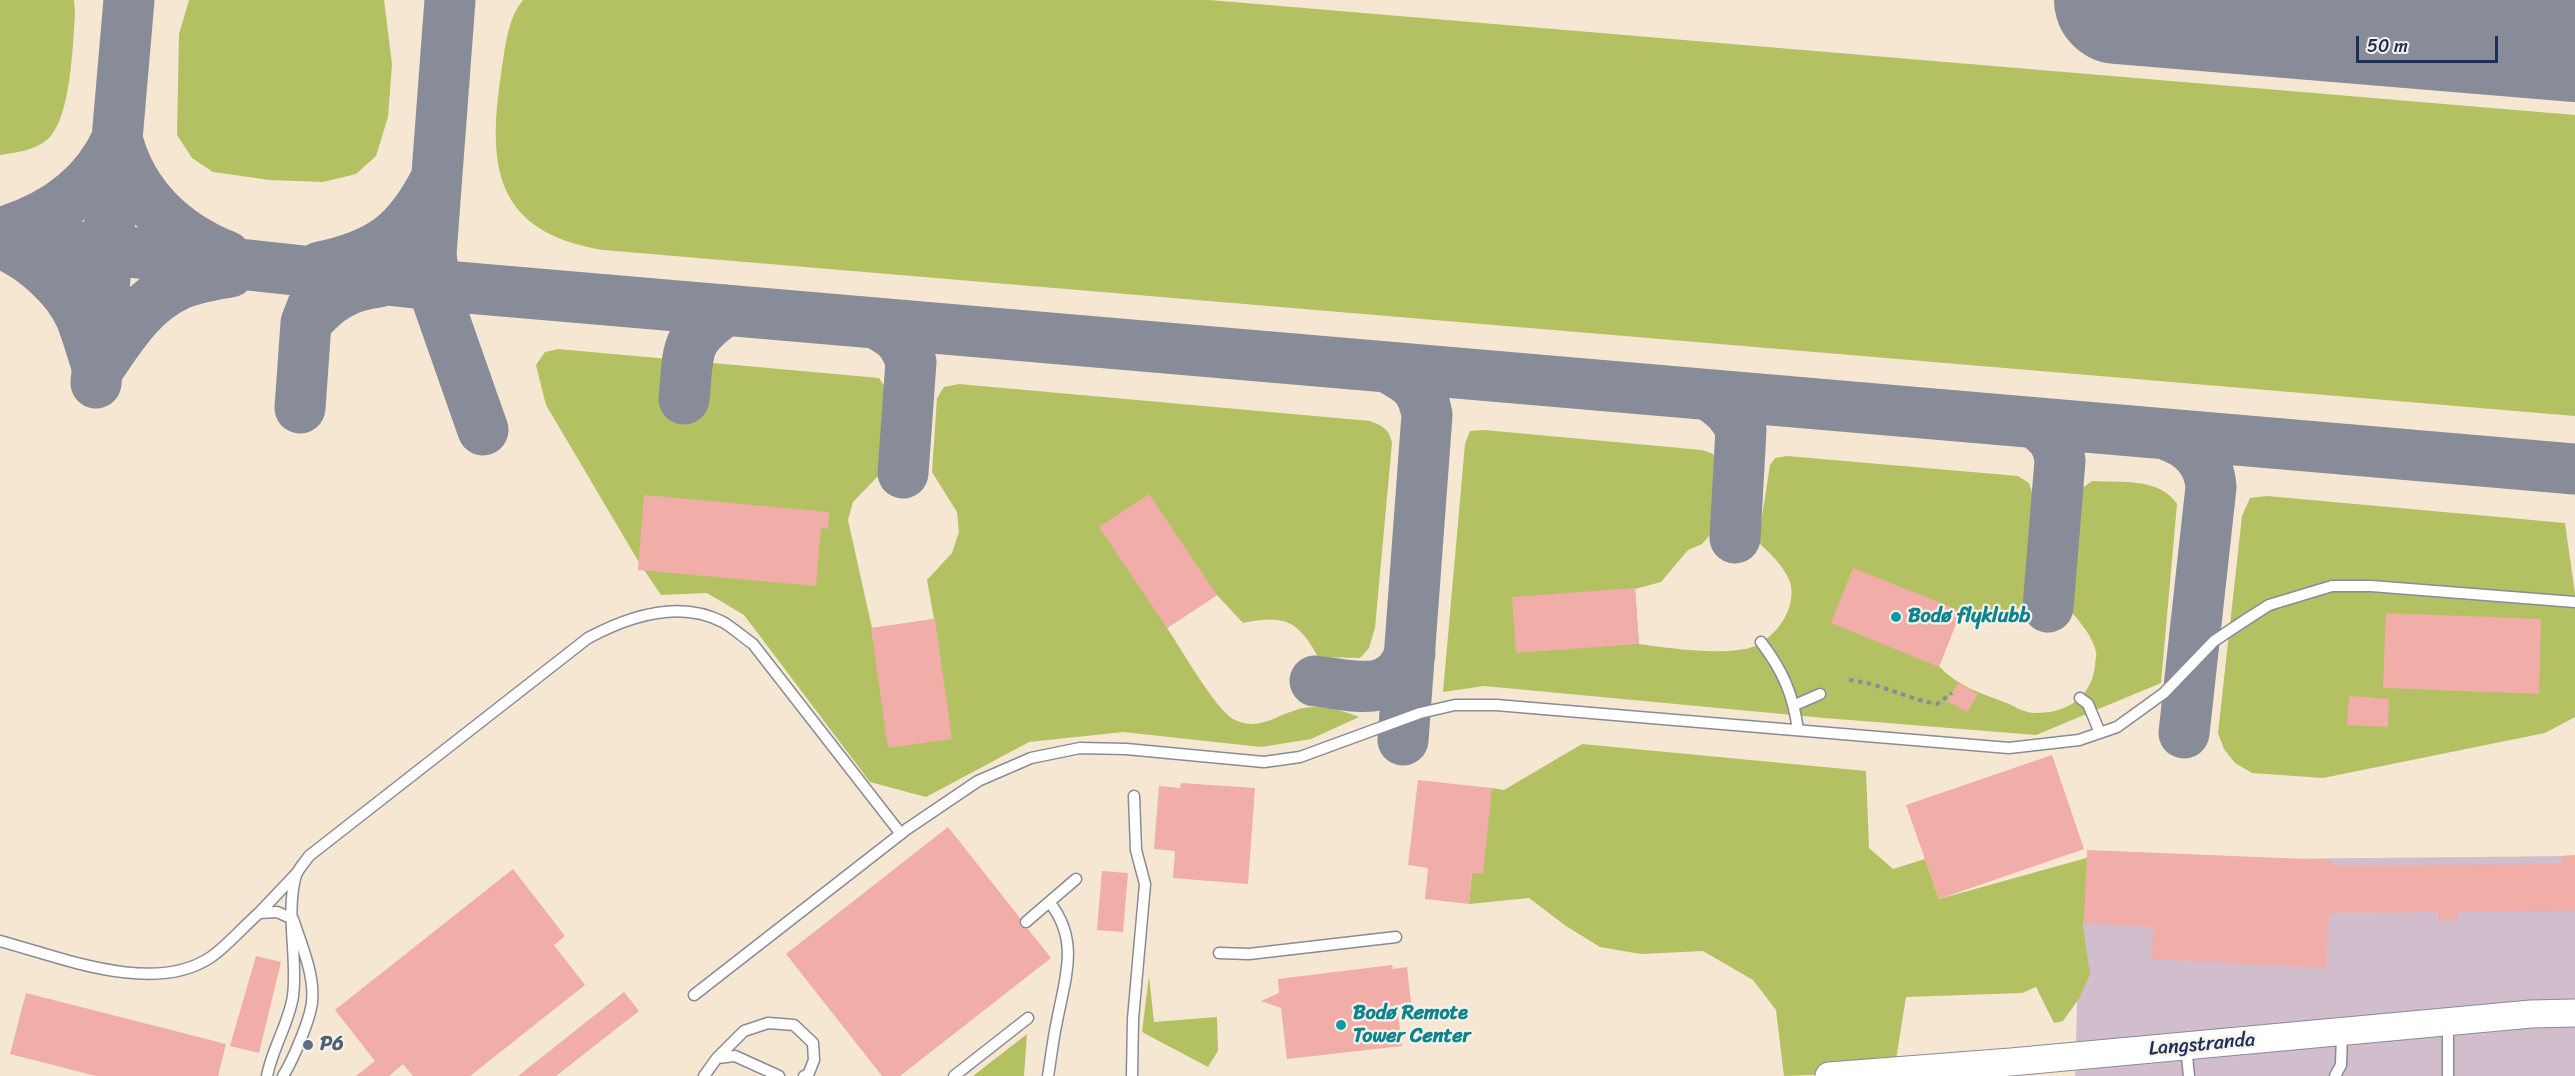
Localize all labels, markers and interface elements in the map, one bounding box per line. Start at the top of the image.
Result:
scale bar [2359,24,2502,62]
text: 50 m [2367,30,2408,62]
place label: Bodø flyklubb [1908,605,2030,629]
marker: Bodø flyklubb [1889,610,1903,624]
place label: Bodø Remote Tower Center [1353,1002,1471,1049]
marker: Bodø Remote Tower Center [1334,1018,1348,1032]
street label: Langstranda [2148,1028,2256,1062]
place label: P6 [320,1033,343,1057]
marker: P6 [301,1038,315,1052]

